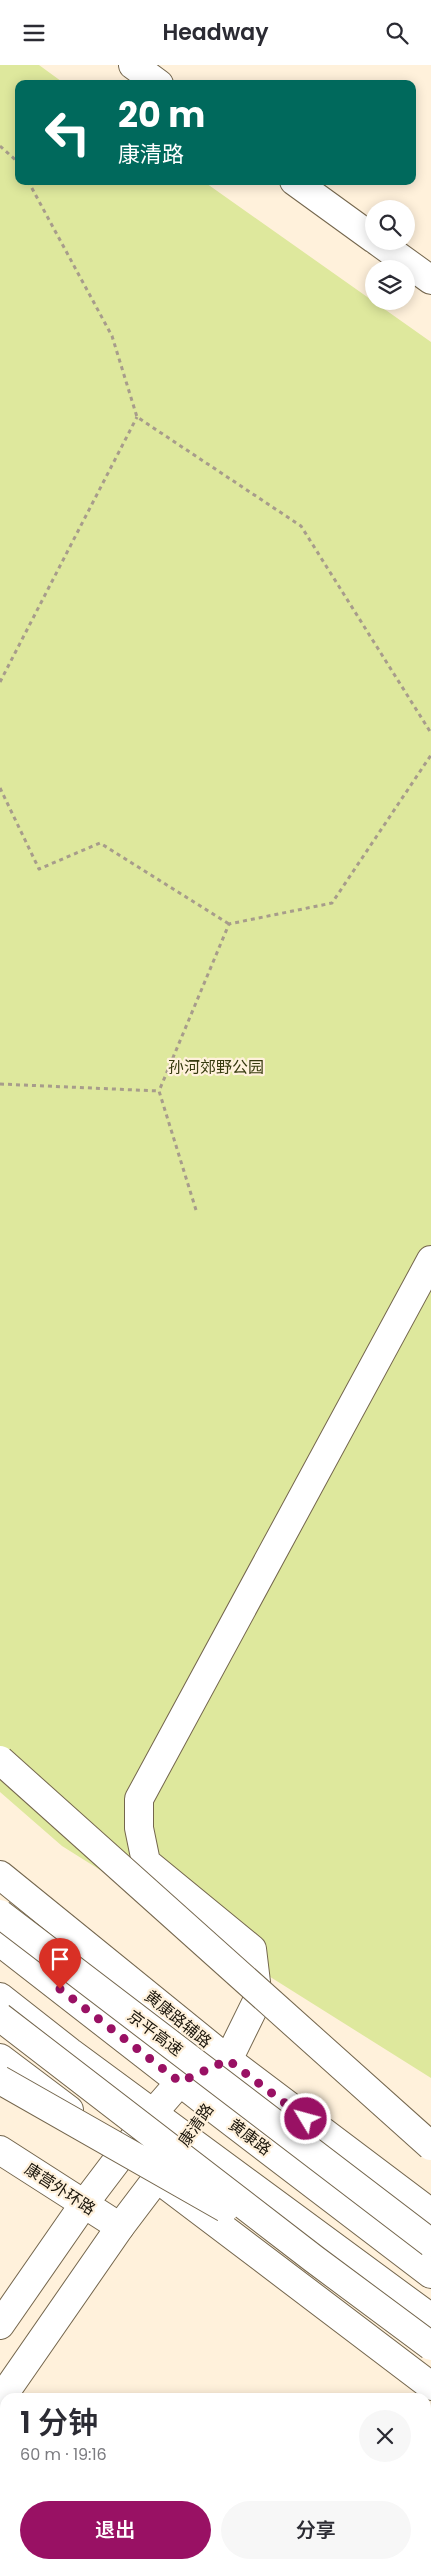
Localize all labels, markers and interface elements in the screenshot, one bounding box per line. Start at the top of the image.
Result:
text: Headway [163,17,268,48]
icon: menu [20,19,48,47]
icon: search [383,19,411,47]
text: 20 m [118,90,205,139]
icon: left [35,100,100,165]
text: 康清路 [118,139,184,170]
map controls [365,200,415,310]
button: search [365,200,415,250]
button: layers [365,260,415,310]
park label: 孙河郊野公园 [168,1056,264,1079]
pin [39,1938,81,1989]
icon: arrive [46,1945,74,1973]
street label: 黄康路辅路 [140,1985,216,2053]
street label: 京平高速 [123,2005,187,2061]
position arrow [279,2092,331,2144]
street label: 康清路 [173,2099,219,2151]
street label: 黄康路 [224,2113,276,2161]
street label: 康营外环路 [20,2158,100,2220]
text: 1 分钟 [20,2401,98,2444]
button: close [359,2410,411,2462]
text: 60 m · 19:16 [20,2443,107,2466]
button: 退出 [20,2501,211,2559]
button: 分享 [221,2501,411,2559]

